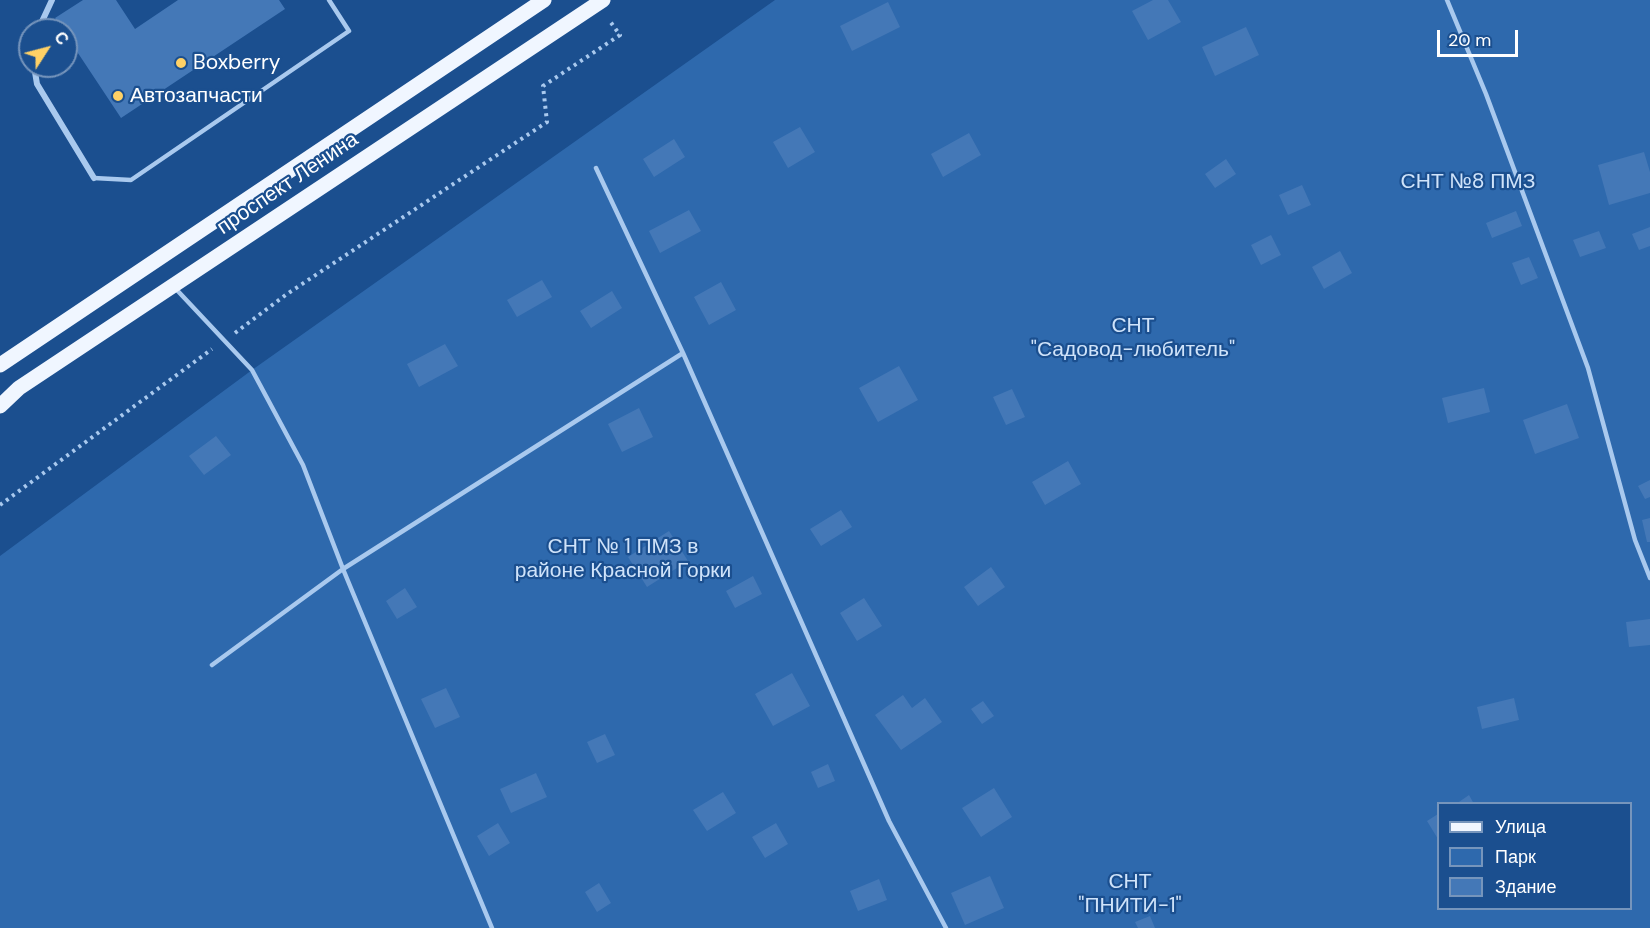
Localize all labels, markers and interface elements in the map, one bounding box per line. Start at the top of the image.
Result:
north arrow [18,18,78,78]
scale bar [1440,18,1521,56]
text: С [49,27,73,49]
text: 20 m [1448,28,1491,52]
place label: Boxberry [193,50,280,76]
marker: Boxberry [174,56,188,70]
place label: Автозапчасти [130,83,263,109]
marker: Автозапчасти [111,89,125,103]
street label: проспект Ленина [213,127,363,241]
park label: СНТ №8 ПМЗ [1401,169,1535,195]
park label: СНТ "Садовод-любитель" [1031,313,1235,363]
park label: СНТ № 1 ПМЗ в районе Красной Горки [515,534,731,584]
legend [1437,802,1632,910]
text: Улица [1495,815,1546,839]
text: Парк [1495,845,1536,869]
park label: СНТ "ПНИТИ-1" [1078,869,1182,919]
text: Здание [1495,875,1556,899]

